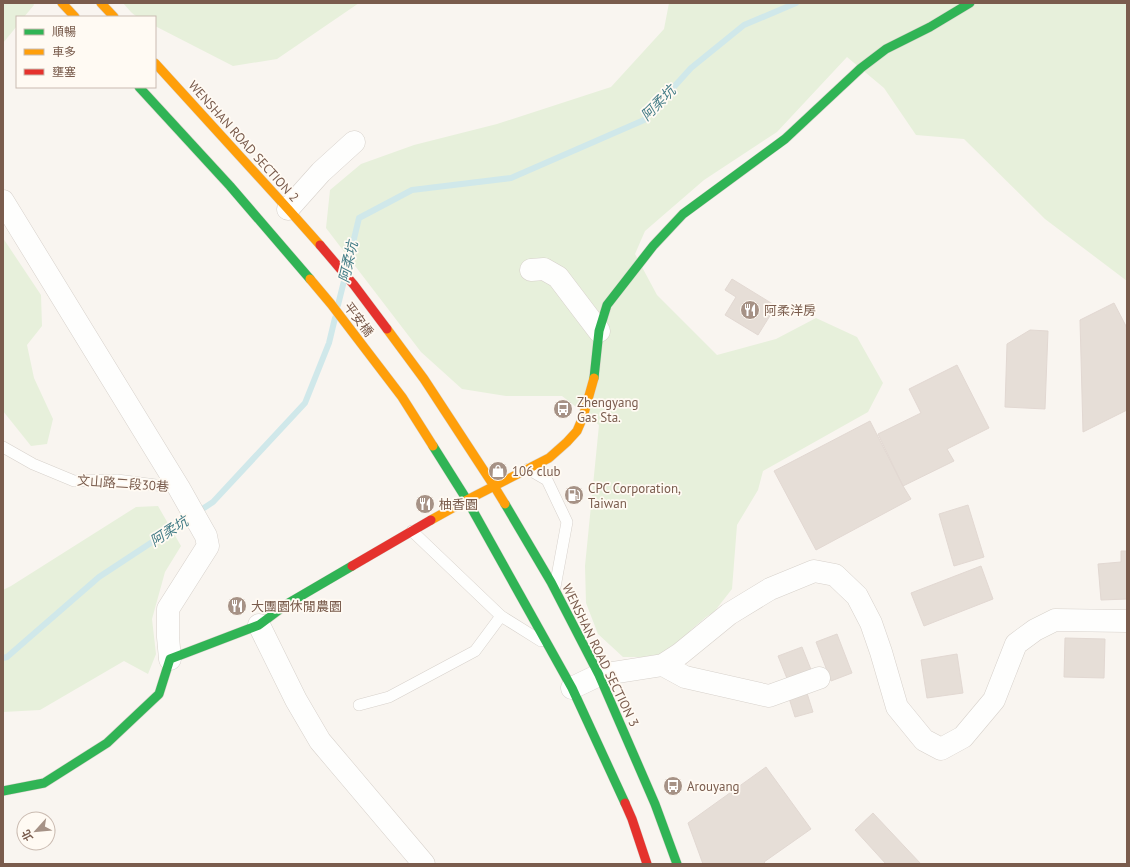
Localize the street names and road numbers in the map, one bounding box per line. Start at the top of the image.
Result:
street label: WENSHAN ROAD SECTION 2 [185,77,303,206]
street label: 平安橋 [340,299,377,340]
street label: 文山路二段30巷 [76,472,170,495]
street label: WENSHAN ROAD SECTION 3 [558,581,643,730]

